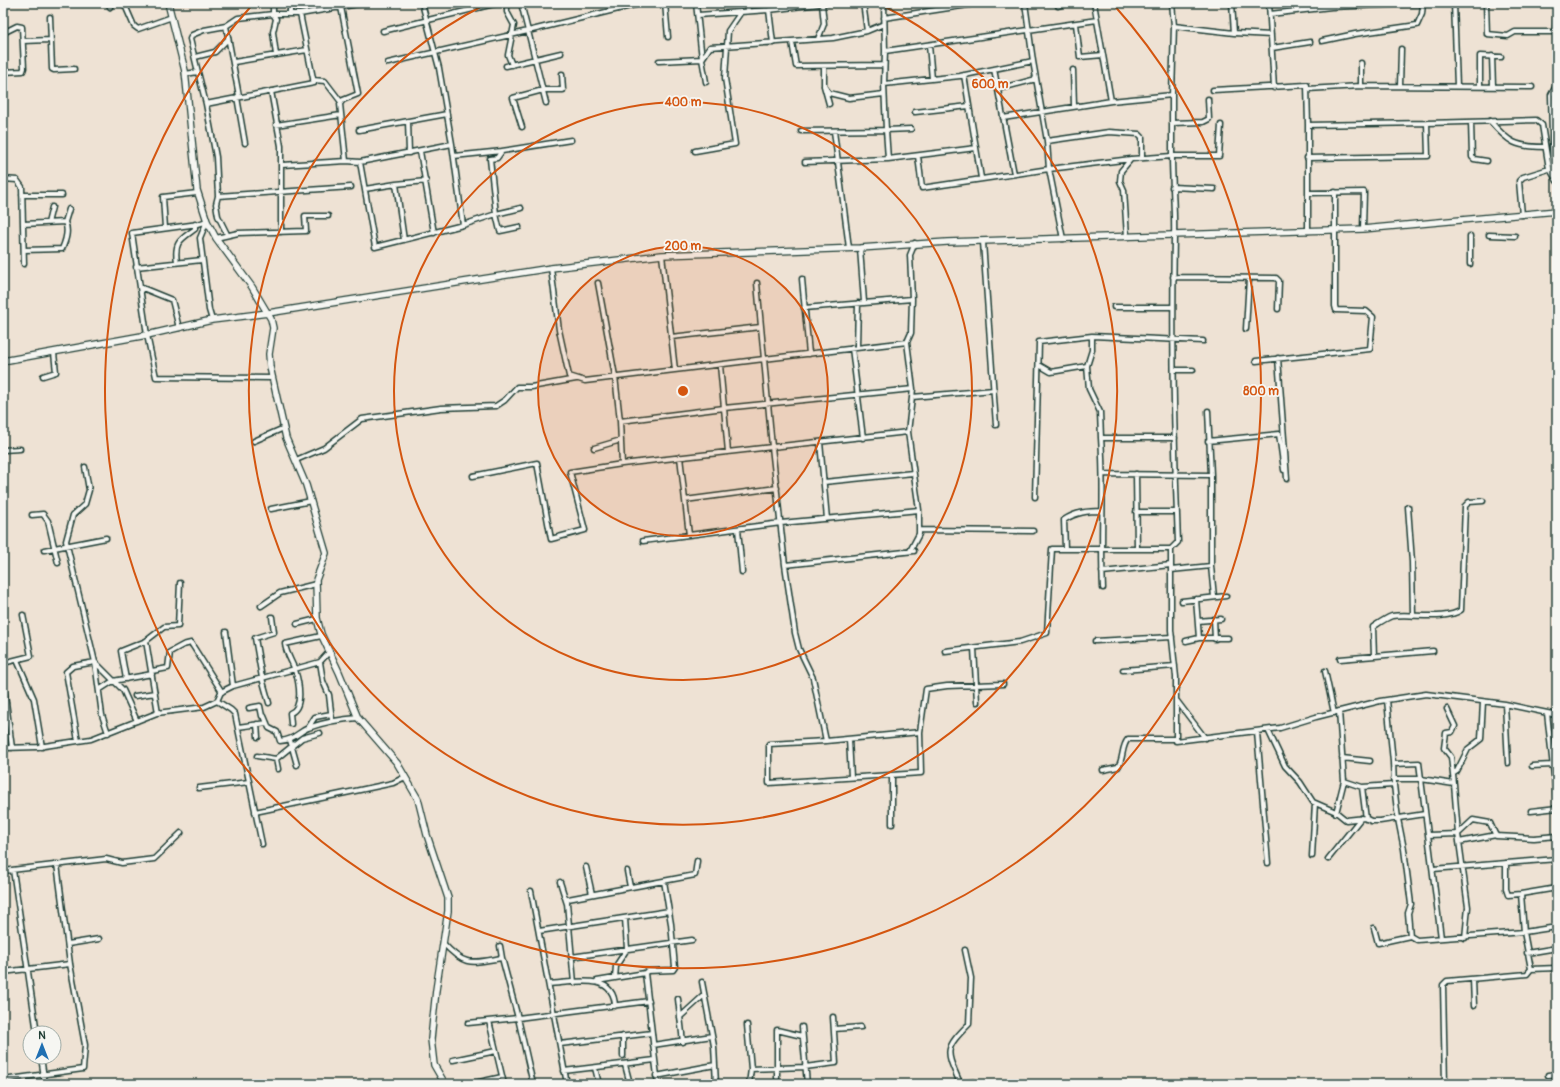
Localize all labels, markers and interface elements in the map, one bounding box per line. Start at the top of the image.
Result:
text: 600 m [972,77,1009,92]
text: 400 m [664,95,702,110]
text: 200 m [665,239,702,254]
centre of rings [676,384,690,398]
text: 800 m [1243,384,1279,399]
north arrow [22,1025,62,1065]
text: N [38,1029,46,1042]

